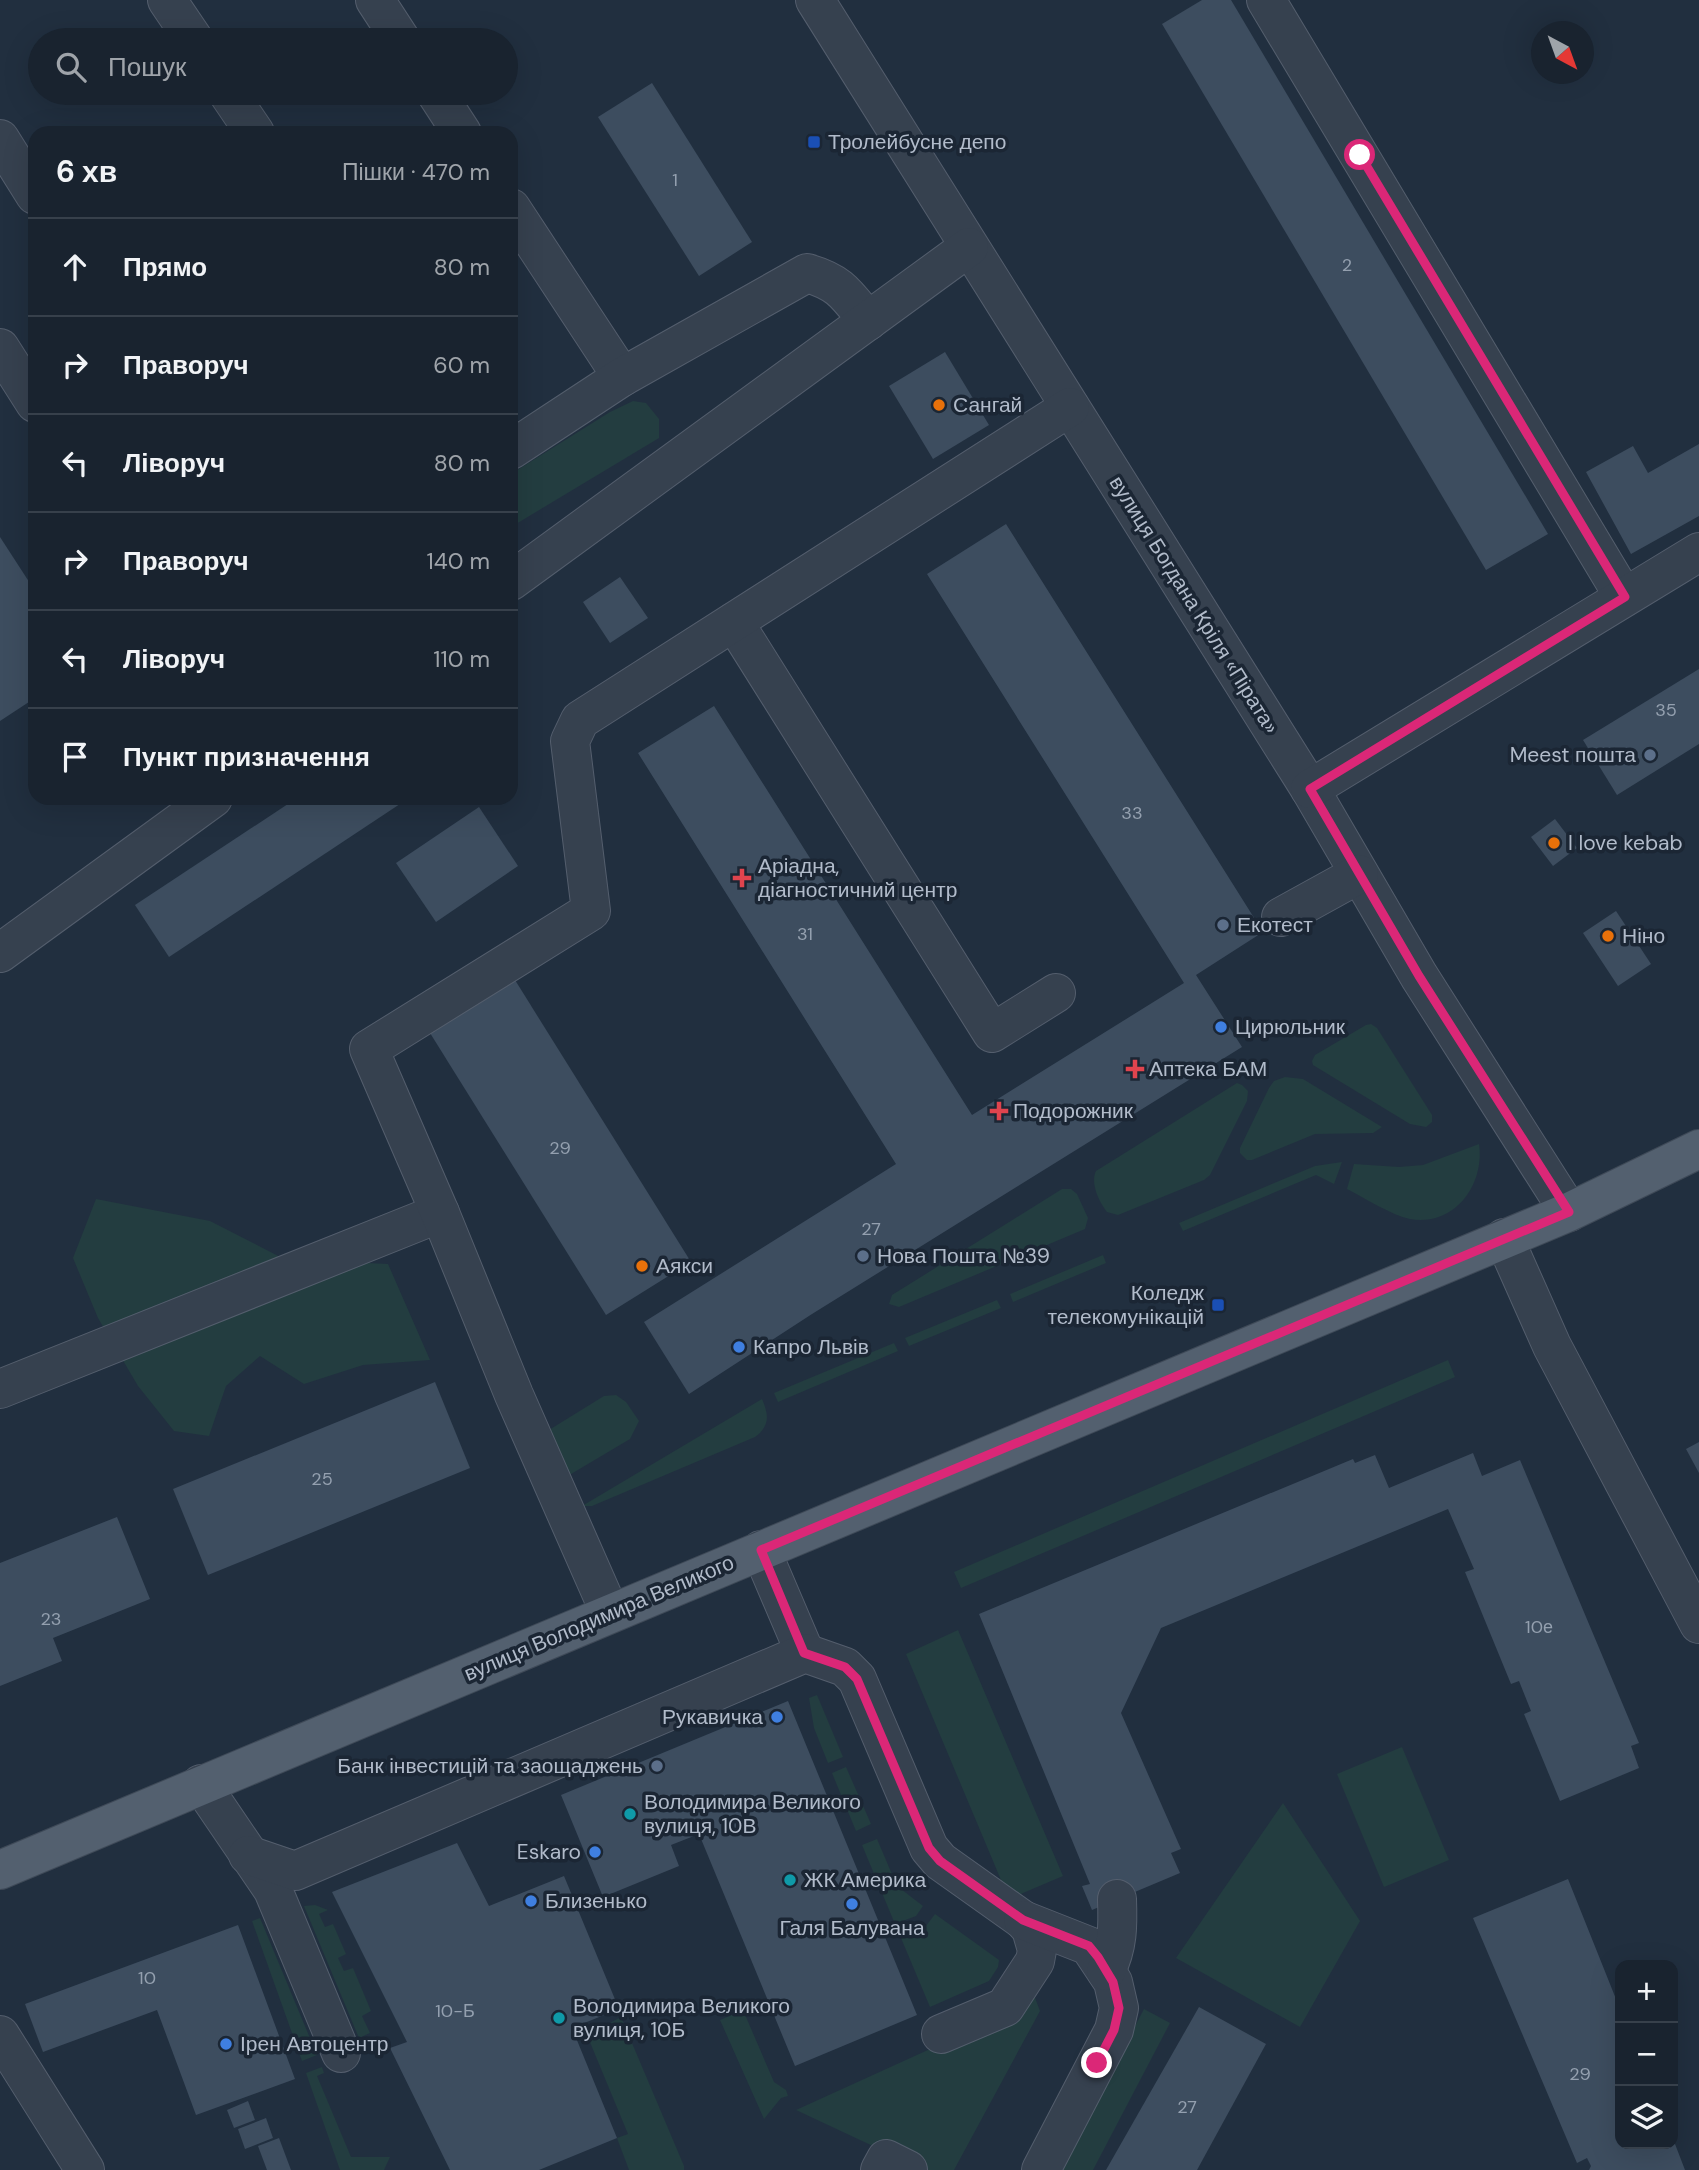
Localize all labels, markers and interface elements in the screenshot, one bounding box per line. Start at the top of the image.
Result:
north arrow [1531,21,1594,84]
search box [28,28,518,105]
icon: search [52,48,90,86]
text: Пошук [108,50,186,84]
place label: Тролейбусне депо [828,128,1006,156]
marker: Тролейбусне депо [806,134,822,150]
route start [1344,139,1375,170]
text: 6 хв [56,152,117,191]
text: Пішки · 470 m [342,157,490,187]
house number: 1 [672,168,678,192]
icon: ahead [56,248,94,286]
text: Прямо [123,250,207,284]
text: 80 m [434,252,490,282]
house number: 2 [1342,253,1352,277]
icon: right [56,346,94,384]
text: Праворуч [123,348,249,382]
text: 60 m [433,350,490,380]
place label: Сангай [953,391,1022,419]
marker: Сангай [931,397,947,413]
icon: left [56,444,94,482]
text: Ліворуч [123,446,225,480]
text: 80 m [434,448,490,478]
street label: вулиця Богдана Кріля «Пірата» [1103,471,1285,739]
icon: right [56,542,94,580]
text: Праворуч [123,544,249,578]
text: 140 m [427,546,490,576]
icon: left [56,640,94,678]
text: Ліворуч [123,642,225,676]
text: 110 m [433,644,490,674]
house number: 35 [1655,698,1677,722]
icon: arrive [56,738,94,776]
text: Пункт призначення [123,740,370,774]
place label: Meest пошта [1510,741,1636,769]
marker: Meest пошта [1642,747,1658,763]
house number: 33 [1121,801,1143,825]
place label: I love kebab [1568,829,1683,857]
marker: I love kebab [1546,835,1562,851]
place label: Аріадна, діагностичний центр [758,852,957,904]
marker: Аріадна, діагностичний центр [732,868,752,888]
place label: Екотест [1237,911,1313,939]
marker: Екотест [1215,917,1231,933]
house number: 31 [797,922,813,946]
place label: Ніно [1622,922,1665,950]
marker: Ніно [1600,928,1616,944]
place label: Цирюльник [1235,1013,1346,1041]
marker: Цирюльник [1213,1019,1229,1035]
place label: Аптека БАМ [1149,1055,1267,1083]
marker: Аптека БАМ [1127,1061,1143,1077]
place label: Подорожник [1013,1097,1134,1125]
marker: Подорожник [991,1103,1007,1119]
house number: 29 [549,1136,571,1160]
house number: 27 [861,1217,881,1241]
place label: Нова Пошта №39 [877,1242,1050,1270]
marker: Нова Пошта №39 [855,1248,871,1264]
place label: Аякси [656,1252,713,1280]
marker: Аякси [634,1258,650,1274]
place label: Коледж телекомунікацій [1047,1279,1204,1331]
marker: Коледж телекомунікацій [1210,1297,1226,1313]
place label: Капро Львів [753,1333,869,1361]
marker: Капро Львів [731,1339,747,1355]
house number: 25 [311,1467,333,1491]
street label: вулиця Володимира Великого [460,1548,738,1688]
house number: 23 [40,1607,62,1631]
house number: 10е [1525,1615,1553,1639]
place label: Рукавичка [662,1703,763,1731]
marker: Рукавичка [769,1709,785,1725]
place label: Банк інвестицій та заощаджень [337,1752,643,1780]
marker: Банк інвестицій та заощаджень [649,1758,665,1774]
place label: Володимира Великого вулиця, 10В [644,1788,861,1840]
marker: Володимира Великого вулиця, 10В [622,1806,638,1822]
place label: Eskaro [517,1838,581,1866]
marker: Eskaro [587,1844,603,1860]
place label: ЖК Америка [804,1866,926,1894]
marker: ЖК Америка [782,1872,798,1888]
place label: Близенько [545,1887,647,1915]
marker: Близенько [523,1893,539,1909]
marker: Галя Балувана [844,1896,860,1912]
place label: Галя Балувана [779,1914,925,1942]
map controls [1615,1960,1678,2149]
button: + [1615,1960,1678,2023]
house number: 10 [138,1966,156,1990]
place label: Володимира Великого вулиця, 10Б [573,1992,790,2044]
house number: 10-Б [435,1999,475,2023]
marker: Володимира Великого вулиця, 10Б [551,2010,567,2026]
button: − [1615,2023,1678,2086]
place label: Ірен Автоцентр [240,2030,389,2058]
marker: Ірен Автоцентр [218,2036,234,2052]
route end [1081,2047,1112,2078]
house number: 29 [1569,2062,1591,2086]
button: layers [1615,2086,1678,2149]
house number: 27 [1177,2095,1197,2119]

